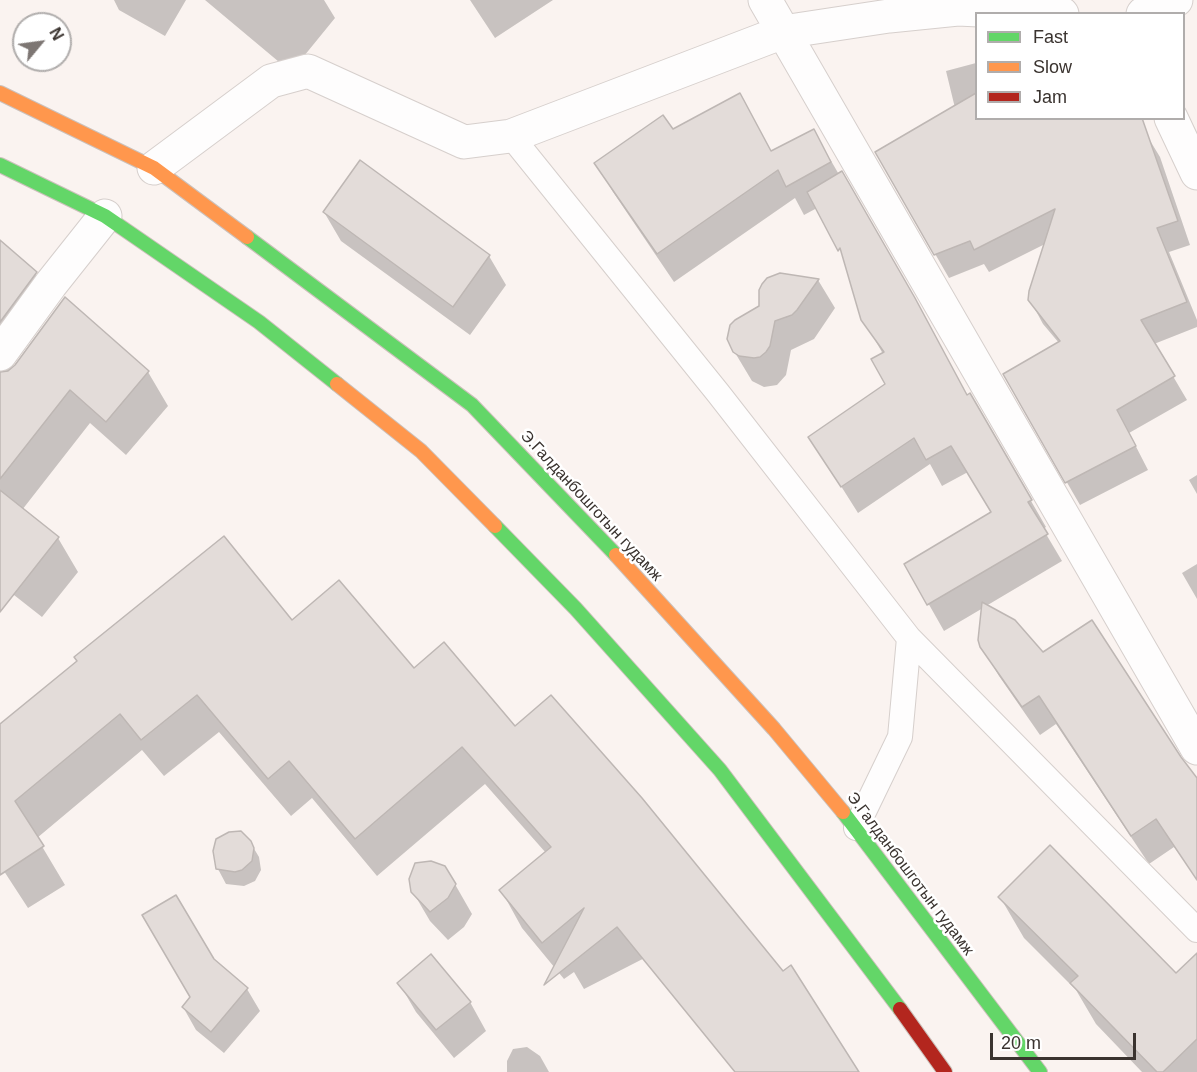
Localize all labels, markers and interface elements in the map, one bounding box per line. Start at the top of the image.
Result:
north arrow [12,12,72,72]
legend [975,12,1185,120]
text: N [46,25,67,43]
text: Fast [1033,27,1068,47]
text: Slow [1033,57,1072,77]
text: Jam [1033,87,1067,107]
street label: Э.Галданбошготын гудамж [516,427,666,585]
street label: Э.Галданбошготын гудамж [842,789,978,959]
scale bar [993,1021,1138,1059]
text: 20 m [1001,1033,1041,1053]

